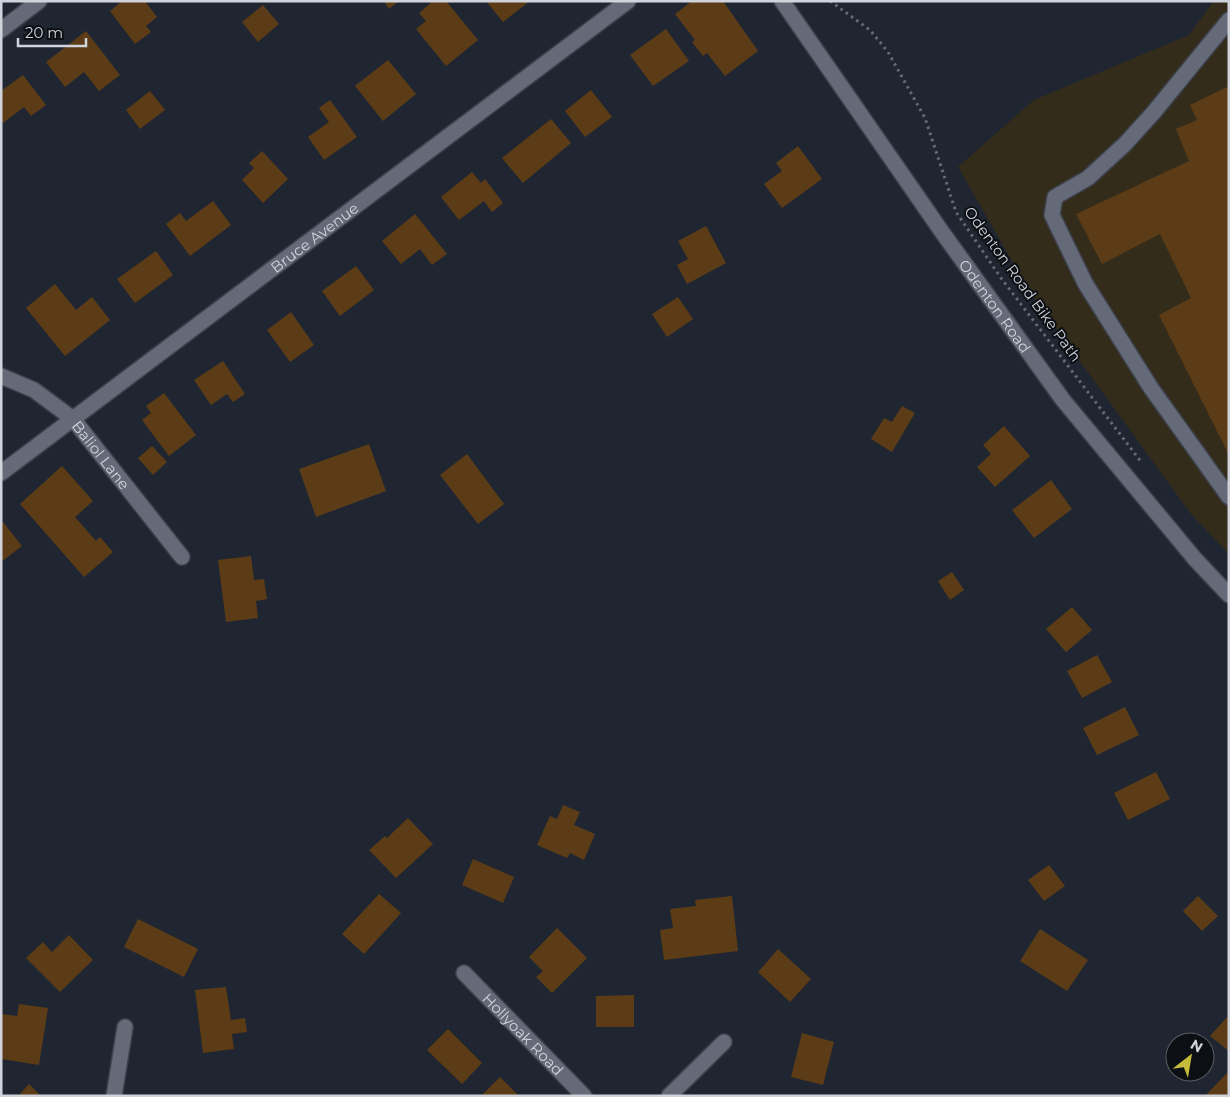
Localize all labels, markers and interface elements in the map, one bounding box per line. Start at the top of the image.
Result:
scale bar [18,15,85,47]
text: 20 m [25,23,63,42]
street label: Bruce Avenue [266,198,362,277]
street label: Odenton Road Bike Path [961,203,1085,365]
street label: Odenton Road [956,256,1036,356]
street label: Baliol Lane [68,416,134,493]
street label: Hollyoak Road [479,989,568,1079]
north arrow [1165,1032,1215,1082]
text: N [1187,1035,1206,1056]

